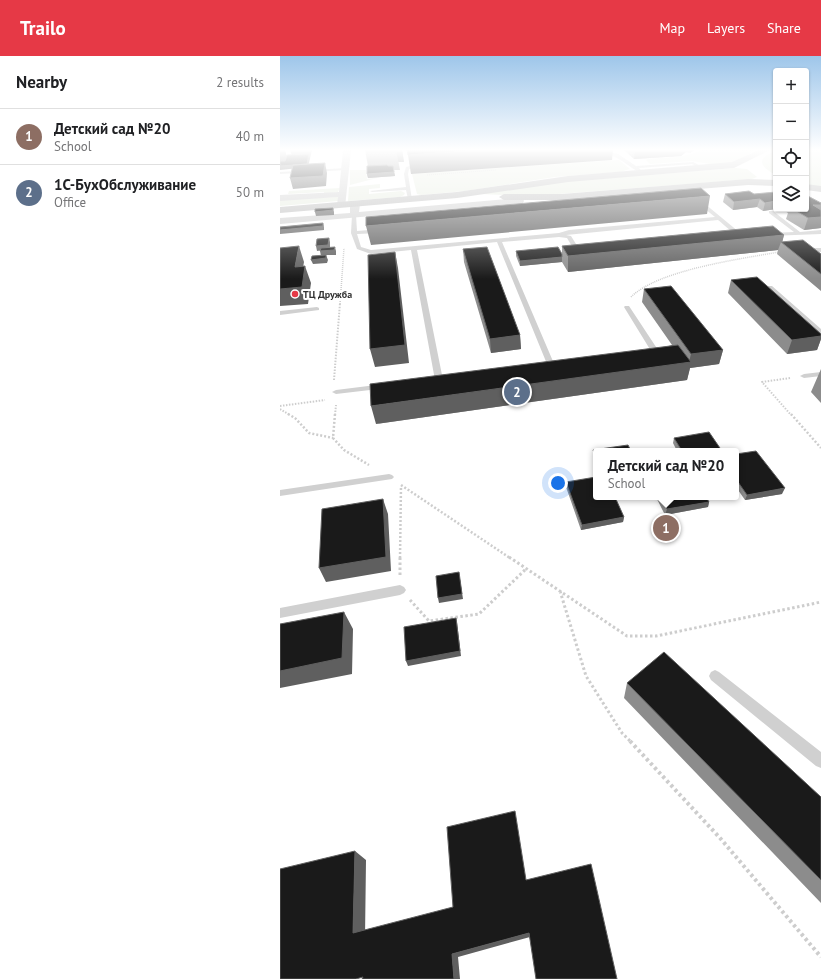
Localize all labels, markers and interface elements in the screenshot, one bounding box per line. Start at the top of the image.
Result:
text: Trailo [20,16,66,40]
text: Map [659,19,685,37]
text: Layers [707,19,745,37]
text: Share [767,19,801,37]
map controls [773,68,809,212]
button: + [773,68,809,104]
text: Nearby [16,71,67,93]
text: 2 results [216,74,264,91]
button: − [773,104,809,140]
text: Детский сад №20 [54,119,171,138]
text: 1 [25,128,33,145]
text: 40 m [236,128,264,145]
text: School [54,138,92,155]
button: locate [773,140,809,176]
text: 1С-БухОбслуживание [54,175,196,194]
button: layers [773,176,809,212]
text: 2 [25,184,33,201]
text: 50 m [236,184,264,201]
text: Office [54,194,86,211]
place label: ТЦ Дружба [303,288,352,301]
marker: ТЦ Дружба [290,289,300,299]
pin: 2 [504,377,530,407]
popup [593,448,739,500]
text: Детский сад №20 [608,456,724,475]
your location [548,473,568,493]
text: School [608,475,645,492]
pin: 1 [653,513,679,543]

